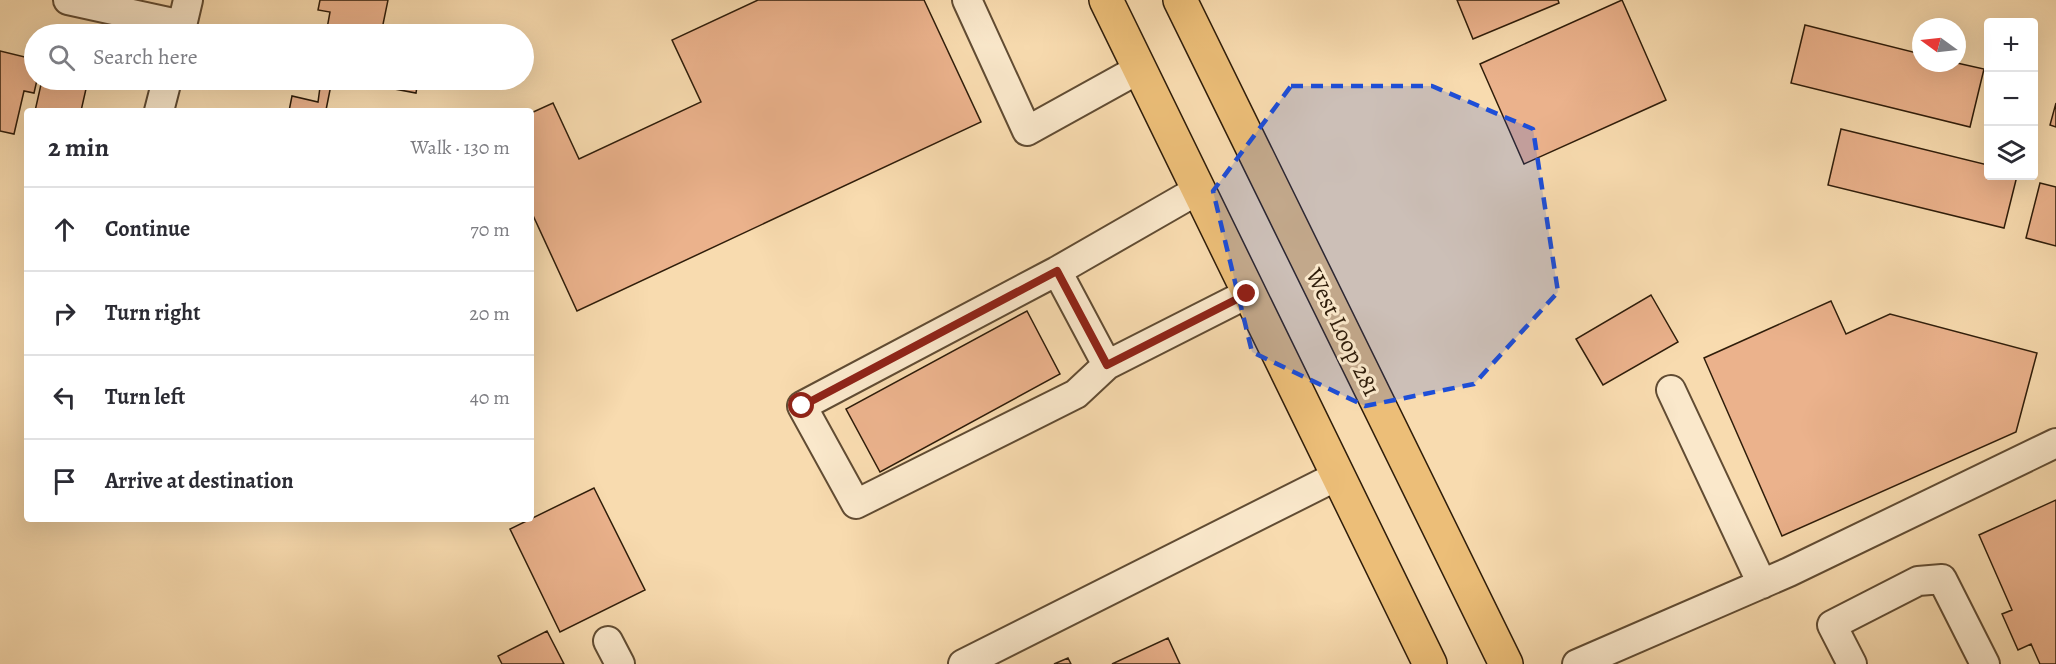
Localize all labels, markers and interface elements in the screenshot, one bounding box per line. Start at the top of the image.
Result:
north arrow [1912,18,1966,72]
map controls [1984,18,2038,180]
button: + [1984,18,2038,72]
search box [24,24,534,90]
icon: search [45,41,78,74]
text: Search here [93,42,198,72]
button: − [1984,72,2038,126]
button: layers [1984,126,2038,180]
text: 2 min [48,130,109,165]
text: Walk · 130 m [411,134,510,161]
icon: ahead [48,213,81,246]
text: Continue [105,214,190,244]
text: 70 m [470,216,510,243]
street label: West Loop 281 [1298,262,1388,401]
route end [1233,280,1259,306]
icon: right [48,297,81,330]
text: Turn right [105,298,201,328]
text: 20 m [469,300,510,327]
icon: left [48,381,81,414]
text: Turn left [105,382,185,412]
text: 40 m [470,384,510,411]
route start [788,392,814,418]
icon: arrive [48,465,81,498]
text: Arrive at destination [105,466,294,496]

